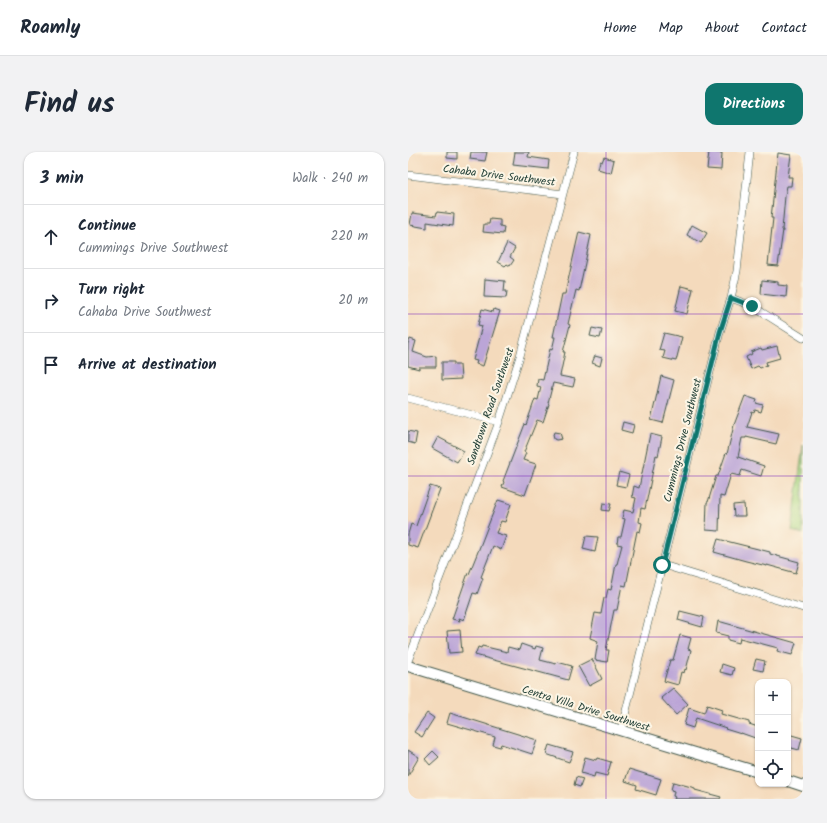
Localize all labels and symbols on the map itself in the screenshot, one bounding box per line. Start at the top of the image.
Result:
street label: Cahaba Drive Southwest [442,160,557,192]
route end [743,297,761,315]
street label: Sandtown Road Southwest [462,344,520,468]
street label: Cummings Drive Southwest [659,376,707,504]
route start [653,556,671,574]
street label: Centra Villa Drive Southwest [519,681,653,737]

